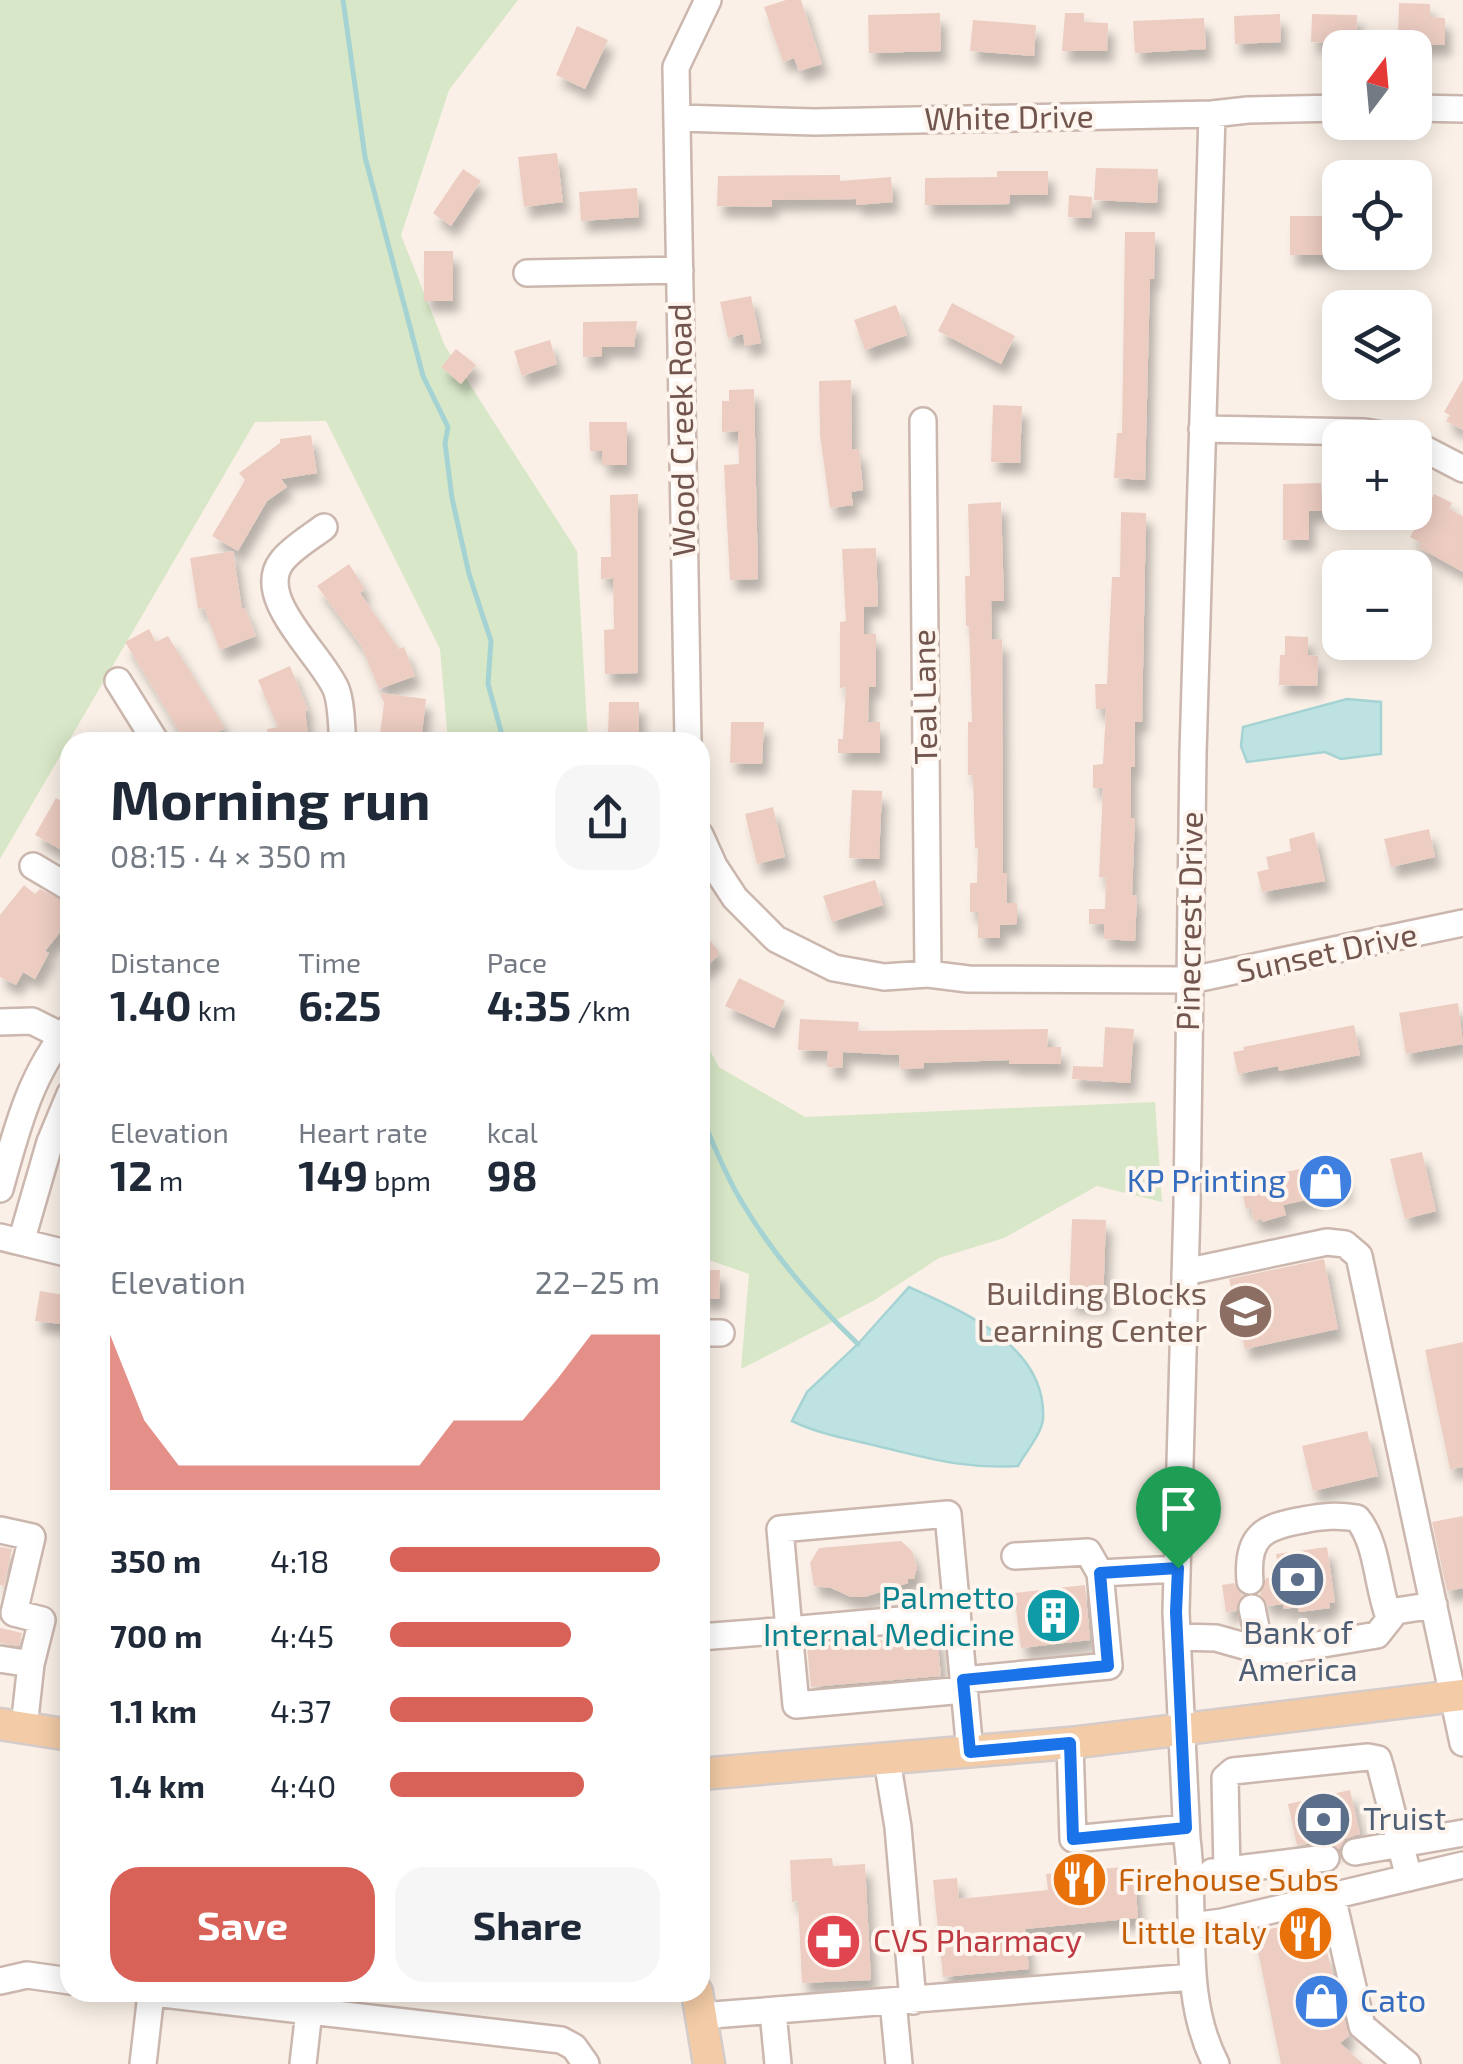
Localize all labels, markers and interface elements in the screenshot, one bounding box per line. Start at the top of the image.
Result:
north arrow [1322,30,1432,140]
map controls [1322,30,1432,660]
street label: White Drive [924,96,1094,136]
button: locate [1322,160,1432,270]
button: layers [1322,290,1432,400]
street label: Wood Creek Road [659,303,701,557]
button: + [1322,420,1432,530]
button: − [1322,550,1432,660]
street label: Teal Lane [903,629,943,765]
text: Morning run [110,765,431,831]
button: share [555,765,660,870]
street label: Pinecrest Drive [1167,811,1209,1031]
text: 08:15 · 4 × 350 m [110,836,347,874]
street label: Sunset Drive [1233,913,1420,989]
text: Distance [110,945,221,979]
text: Time [298,945,361,979]
text: Pace [487,945,547,979]
text: 1.40 [110,979,191,1029]
text: 6:25 [298,979,382,1029]
text: 4:35 [487,979,571,1029]
text: km [191,993,237,1027]
text: /km [571,993,631,1027]
text: Elevation [110,1115,229,1149]
text: Heart rate [298,1115,428,1149]
text: kcal [487,1115,538,1149]
text: 12 [110,1149,153,1199]
text: 149 [298,1149,368,1199]
text: 98 [487,1149,538,1199]
shop icon: KP Printing [1295,1151,1355,1211]
place label: KP Printing [1127,1160,1286,1198]
text: m [153,1163,183,1197]
text: bpm [368,1163,431,1197]
text: Elevation [110,1262,246,1300]
text: 22–25 m [535,1262,660,1300]
place label: Building Blocks Learning Center [977,1273,1207,1348]
school or university icon: Building Blocks Learning Center [1216,1282,1276,1342]
pin [1136,1466,1221,1569]
icon: arrive [1151,1481,1206,1536]
text: 350 m [110,1541,201,1579]
text: 4:18 [270,1541,329,1579]
bank icon: Bank of America [1268,1549,1328,1609]
place label: Palmetto Internal Medicine [763,1577,1015,1652]
building icon: Palmetto Internal Medicine [1024,1586,1084,1646]
place label: Bank of America [1238,1612,1358,1687]
text: 700 m [110,1616,202,1654]
text: 4:45 [270,1616,334,1654]
text: 1.1 km [110,1691,197,1729]
text: 4:37 [270,1691,331,1729]
text: 1.4 km [110,1766,205,1804]
text: 4:40 [270,1766,336,1804]
bank icon: Truist [1294,1789,1354,1849]
place label: Truist [1363,1798,1446,1836]
restaurant icon: Firehouse Subs [1049,1850,1109,1910]
place label: Firehouse Subs [1118,1859,1339,1897]
button: Save [110,1867,375,1982]
button: Share [395,1867,660,1982]
restaurant icon: Little Italy [1276,1903,1336,1963]
pharmacy icon: CVS Pharmacy [804,1911,864,1971]
place label: Little Italy [1121,1912,1267,1950]
place label: CVS Pharmacy [873,1920,1082,1958]
shop icon: Cato [1291,1971,1351,2031]
place label: Cato [1360,1980,1426,2018]

